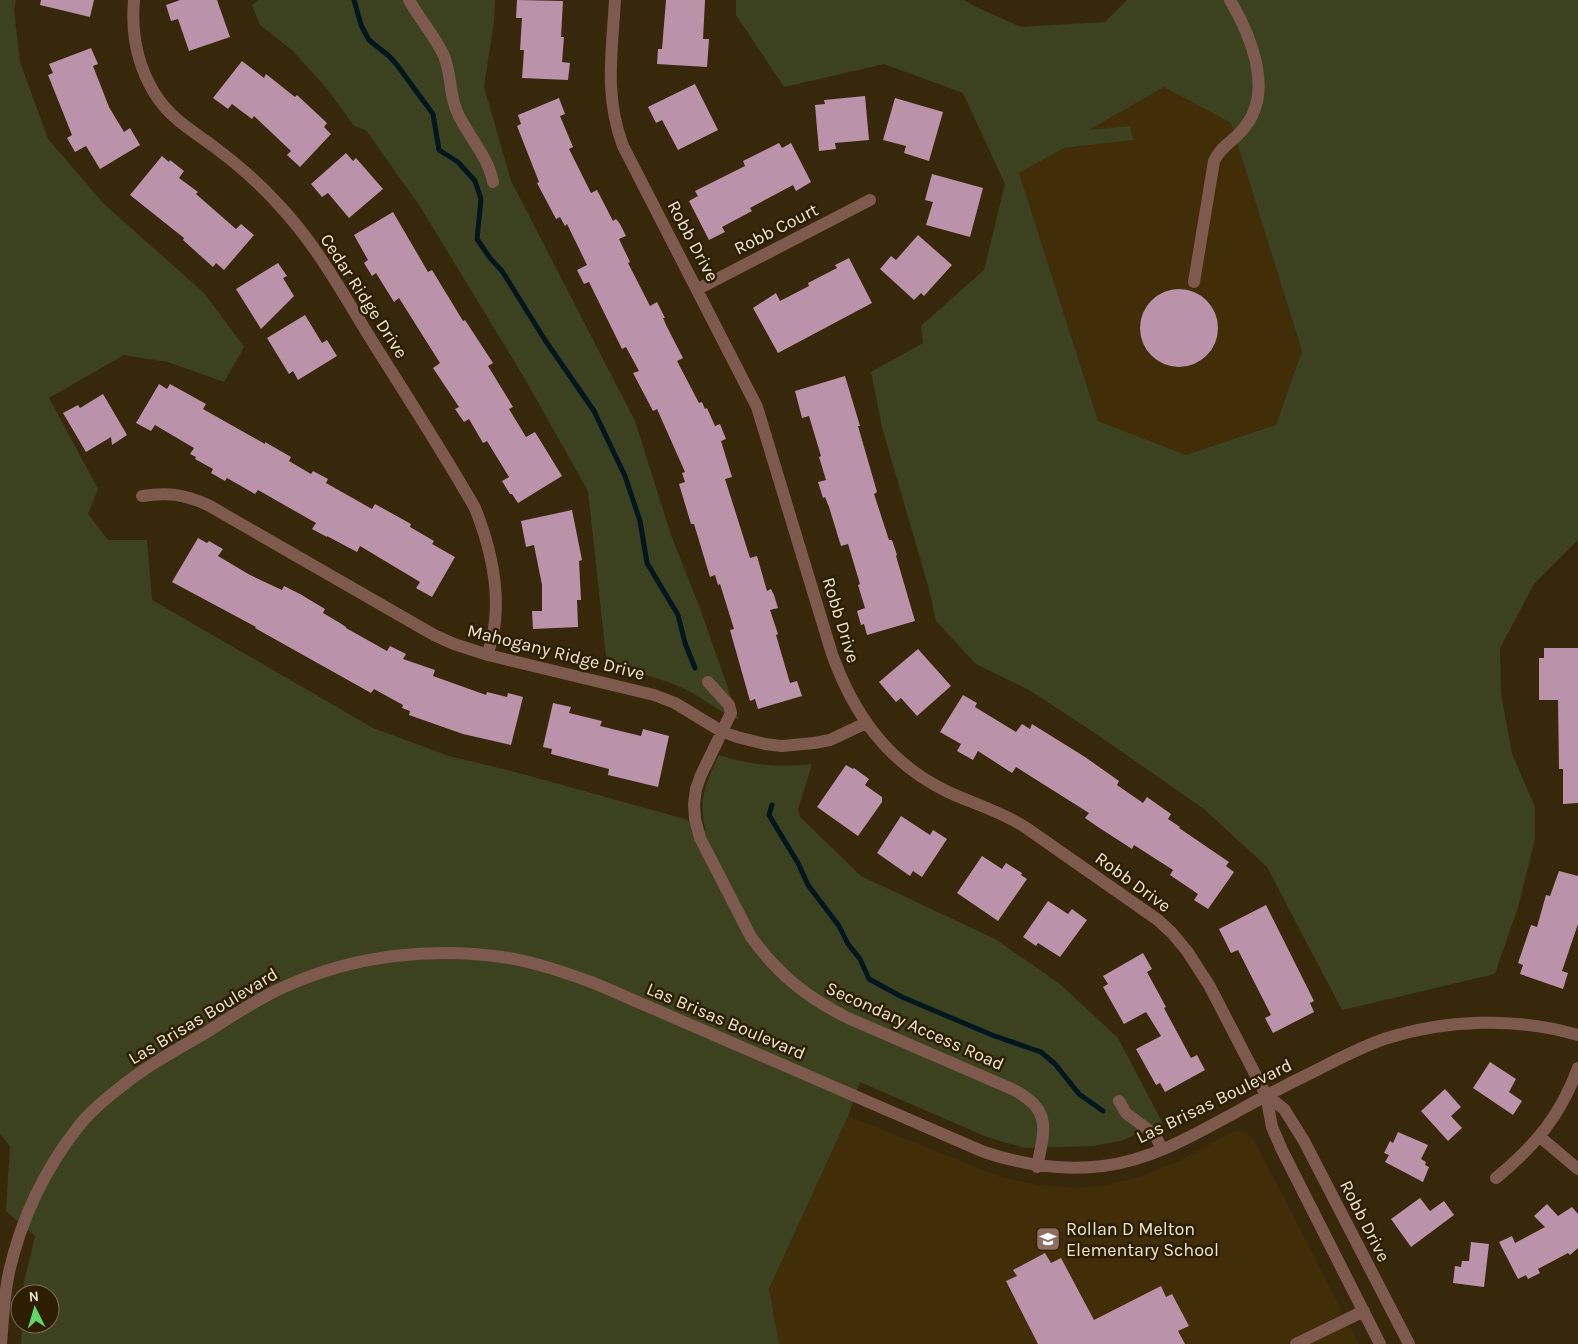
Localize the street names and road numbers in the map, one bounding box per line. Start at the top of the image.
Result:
street label: Robb Drive [663,197,723,285]
street label: Robb Court [730,198,822,260]
street label: Cedar Ridge Drive [315,229,413,363]
street label: Robb Drive [818,574,864,666]
street label: Mahogany Ridge Drive [465,619,647,685]
street label: Robb Drive [1091,847,1175,917]
street label: Las Brisas Boulevard [124,963,282,1069]
street label: Secondary Access Road [823,977,1007,1075]
street label: Las Brisas Boulevard [643,978,809,1064]
street label: Las Brisas Boulevard [1133,1054,1295,1148]
street label: Robb Drive [1335,1177,1395,1265]

